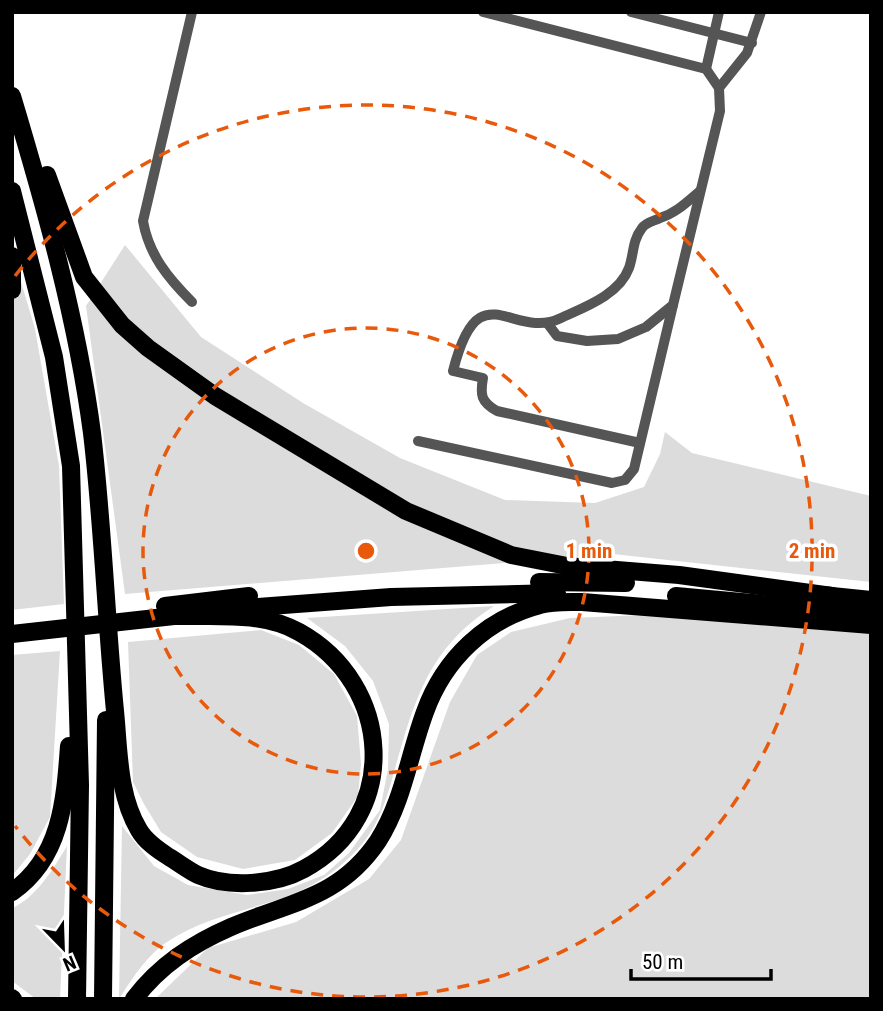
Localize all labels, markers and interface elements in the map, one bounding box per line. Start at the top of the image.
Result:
centre of rings [354,539,378,563]
text: 1 min [566,539,612,563]
text: 2 min [789,539,835,563]
north arrow [28,913,98,983]
scale bar [631,937,771,981]
text: N [60,950,79,976]
text: 50 m [642,950,683,974]

